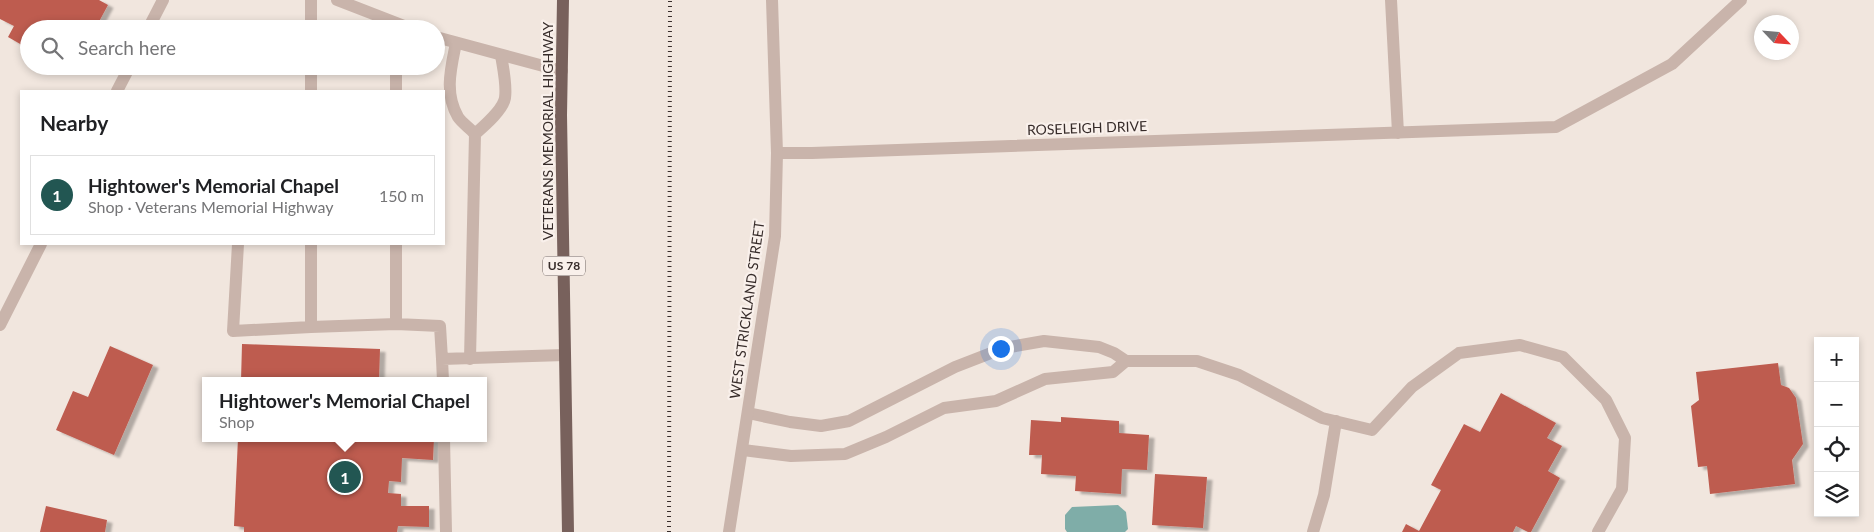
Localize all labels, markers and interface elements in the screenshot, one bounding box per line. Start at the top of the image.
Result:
north arrow [1754,15,1799,60]
search box [20,20,445,75]
street label: VETERANS MEMORIAL HIGHWAY [539,21,556,240]
icon: search [38,34,66,62]
text: Search here [78,36,176,59]
text: Nearby [40,110,108,135]
street label: ROSELEIGH DRIVE [1027,117,1147,138]
text: Hightower's Memorial Chapel [88,174,339,197]
text: 1 [52,186,62,205]
text: 150 m [379,186,424,205]
text: Shop · Veterans Memorial Highway [88,197,333,216]
street label: WEST STRICKLAND STREET [726,219,768,400]
road number: US 78 [543,256,585,276]
your location [988,336,1014,362]
map controls [1814,337,1859,517]
button: + [1814,337,1859,382]
popup [202,377,487,442]
button: − [1814,382,1859,427]
text: Hightower's Memorial Chapel [219,389,470,412]
text: Shop [219,412,255,431]
button: locate [1814,427,1859,472]
pin: 1 [329,458,361,496]
button: layers [1814,472,1859,517]

